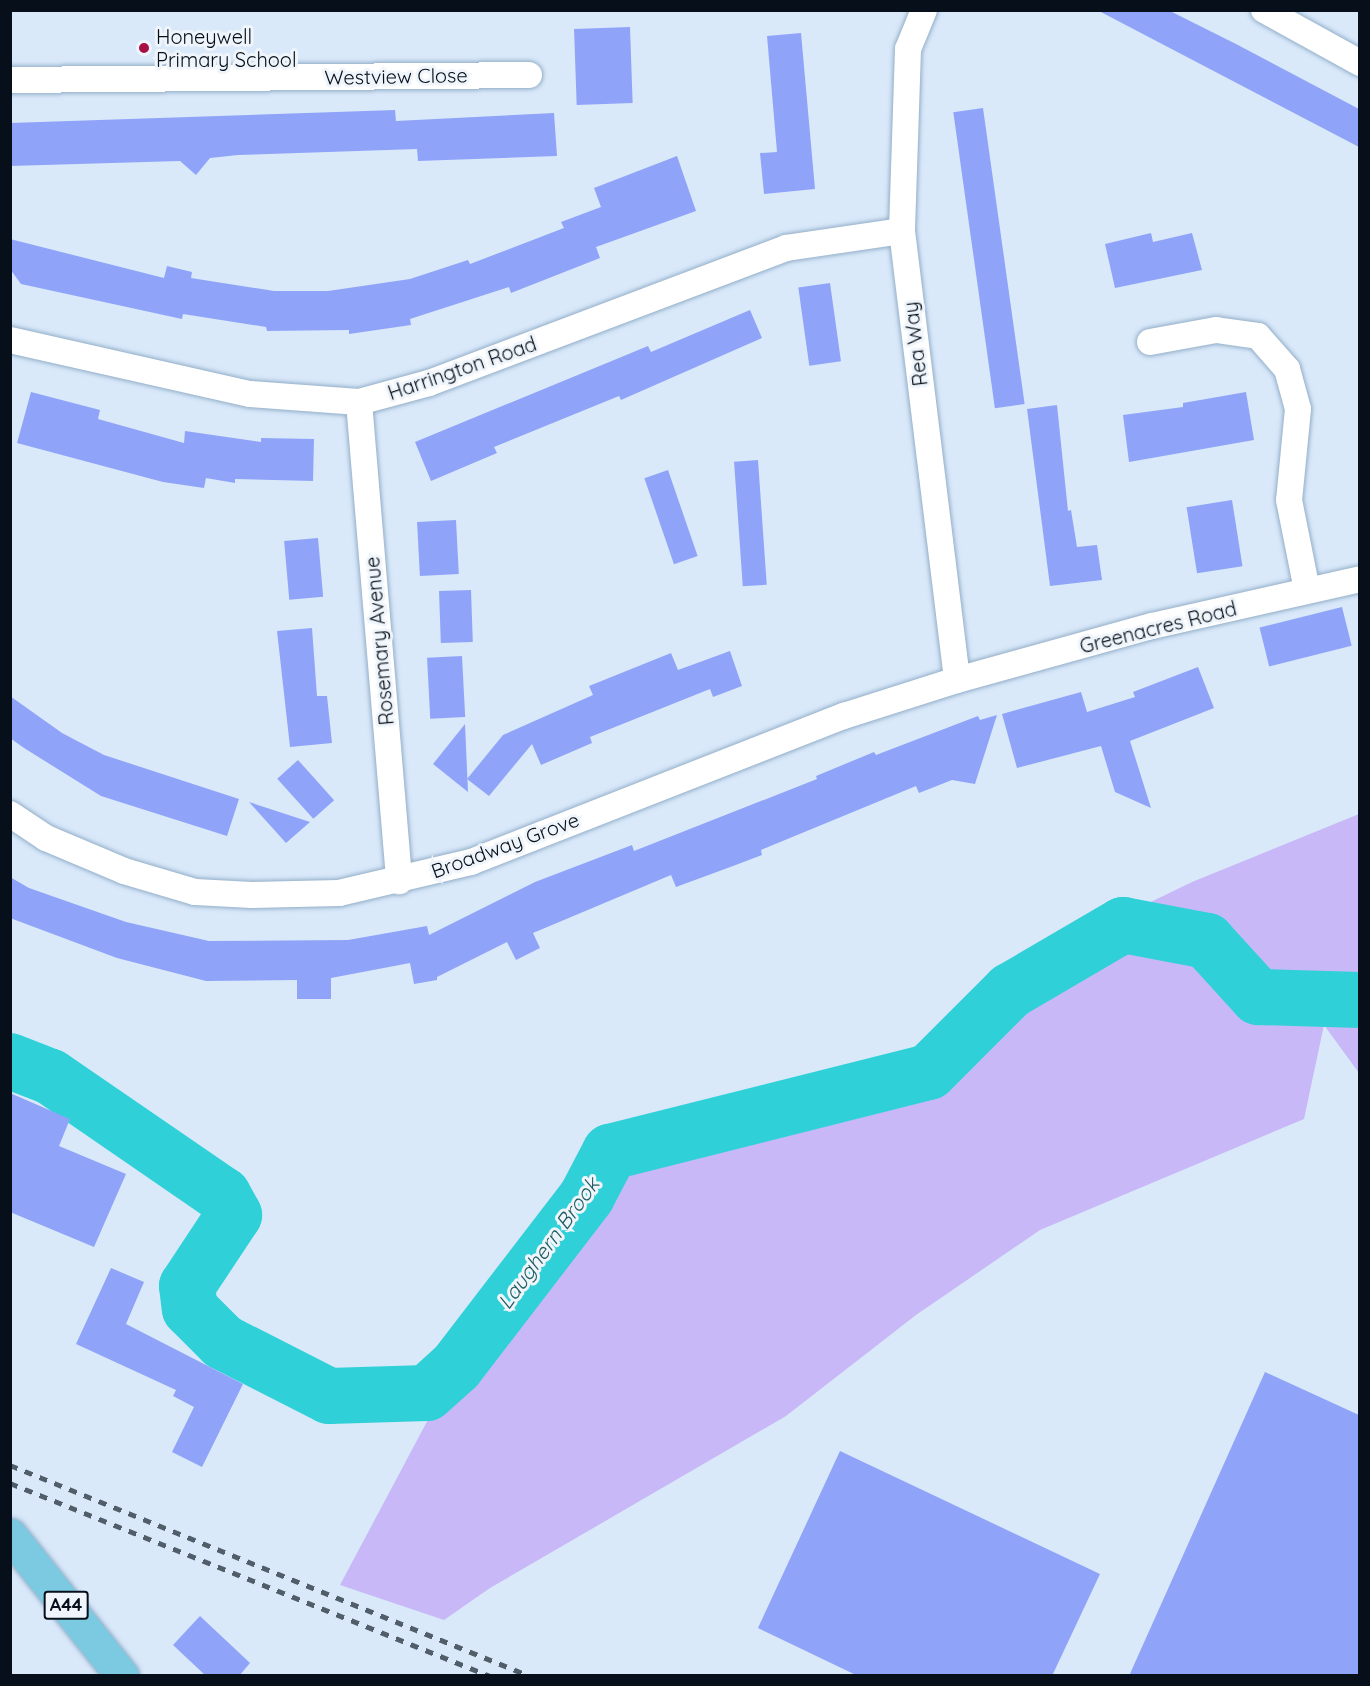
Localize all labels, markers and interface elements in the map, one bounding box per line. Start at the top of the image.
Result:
place label: Honeywell Primary School [156,24,296,71]
marker: Honeywell Primary School [137,41,151,55]
street label: Westview Close [324,63,468,89]
street label: Rea Way [898,300,932,388]
street label: Harrington Road [385,331,539,405]
street label: Rosemary Avenue [360,556,398,726]
street label: Greenacres Road [1077,596,1239,658]
street label: Broadway Grove [428,807,582,883]
water label: Laughern Brook [492,1172,604,1314]
road number: A44 [44,1590,88,1620]

